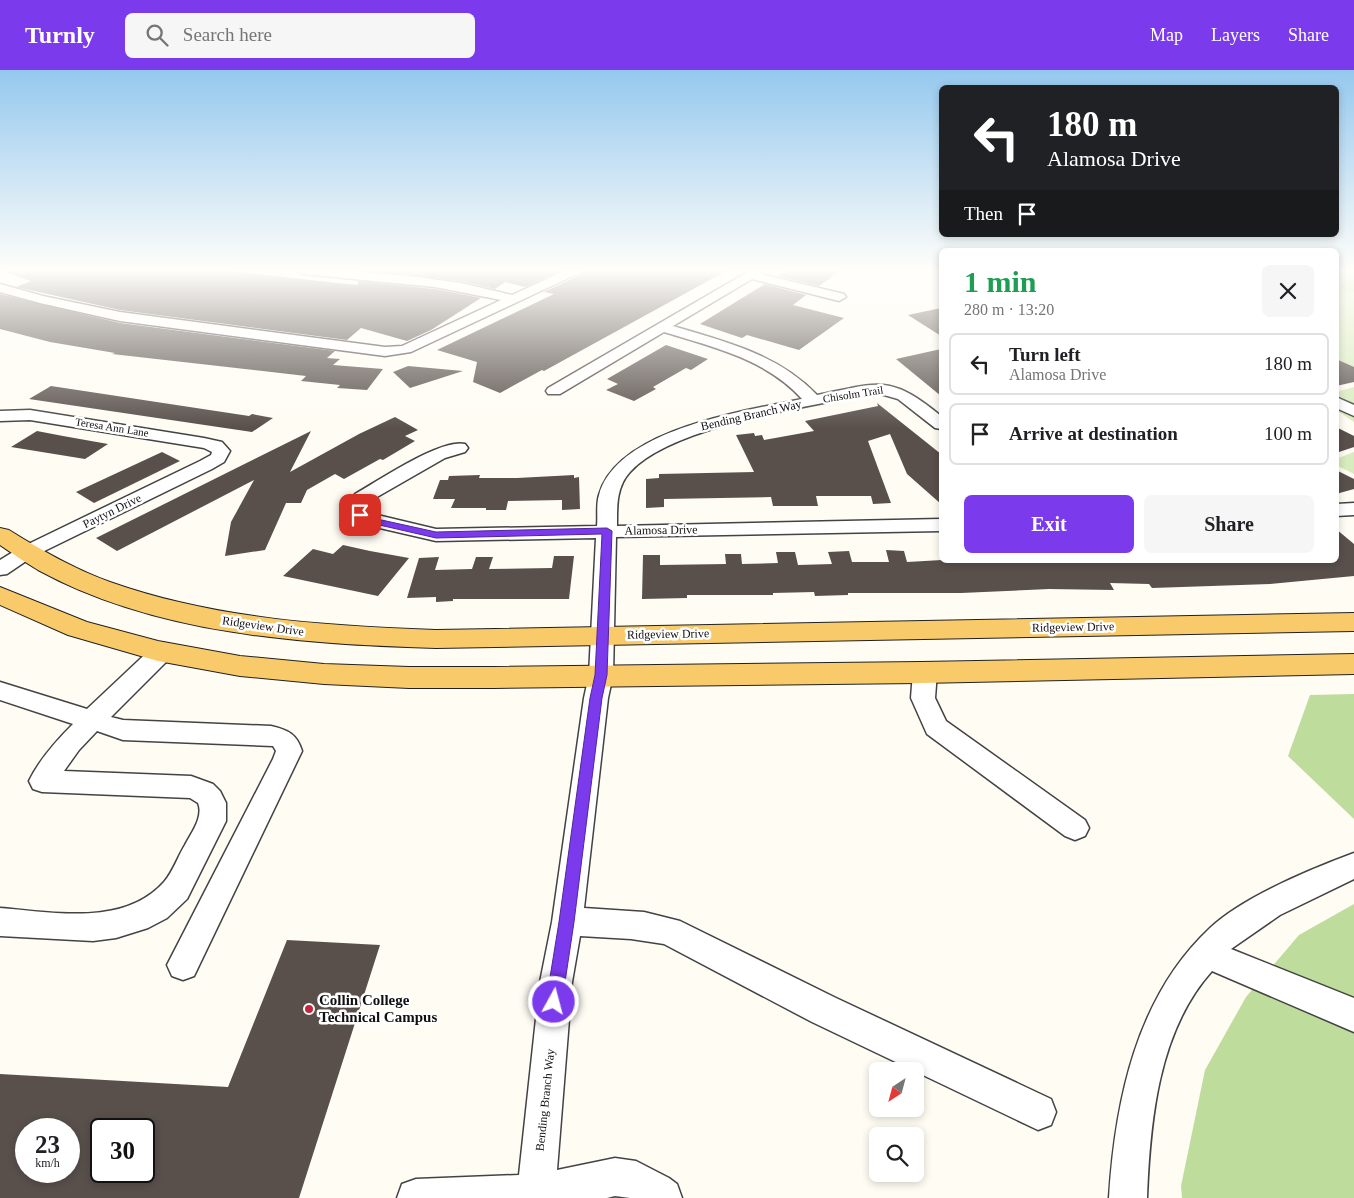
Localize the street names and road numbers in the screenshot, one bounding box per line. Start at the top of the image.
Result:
street label: Chisolm Trail [822,383,884,405]
street label: Bending Branch Way [699,397,803,433]
street label: Teresa Ann Lane [74,415,150,439]
street label: Paytyn Drive [80,491,144,531]
street label: Alamosa Drive [624,522,698,538]
street label: Ridgeview Drive [221,613,305,639]
street label: Ridgeview Drive [1032,619,1114,635]
street label: Ridgeview Drive [627,626,709,642]
street label: Bending Branch Way [533,1048,557,1152]

